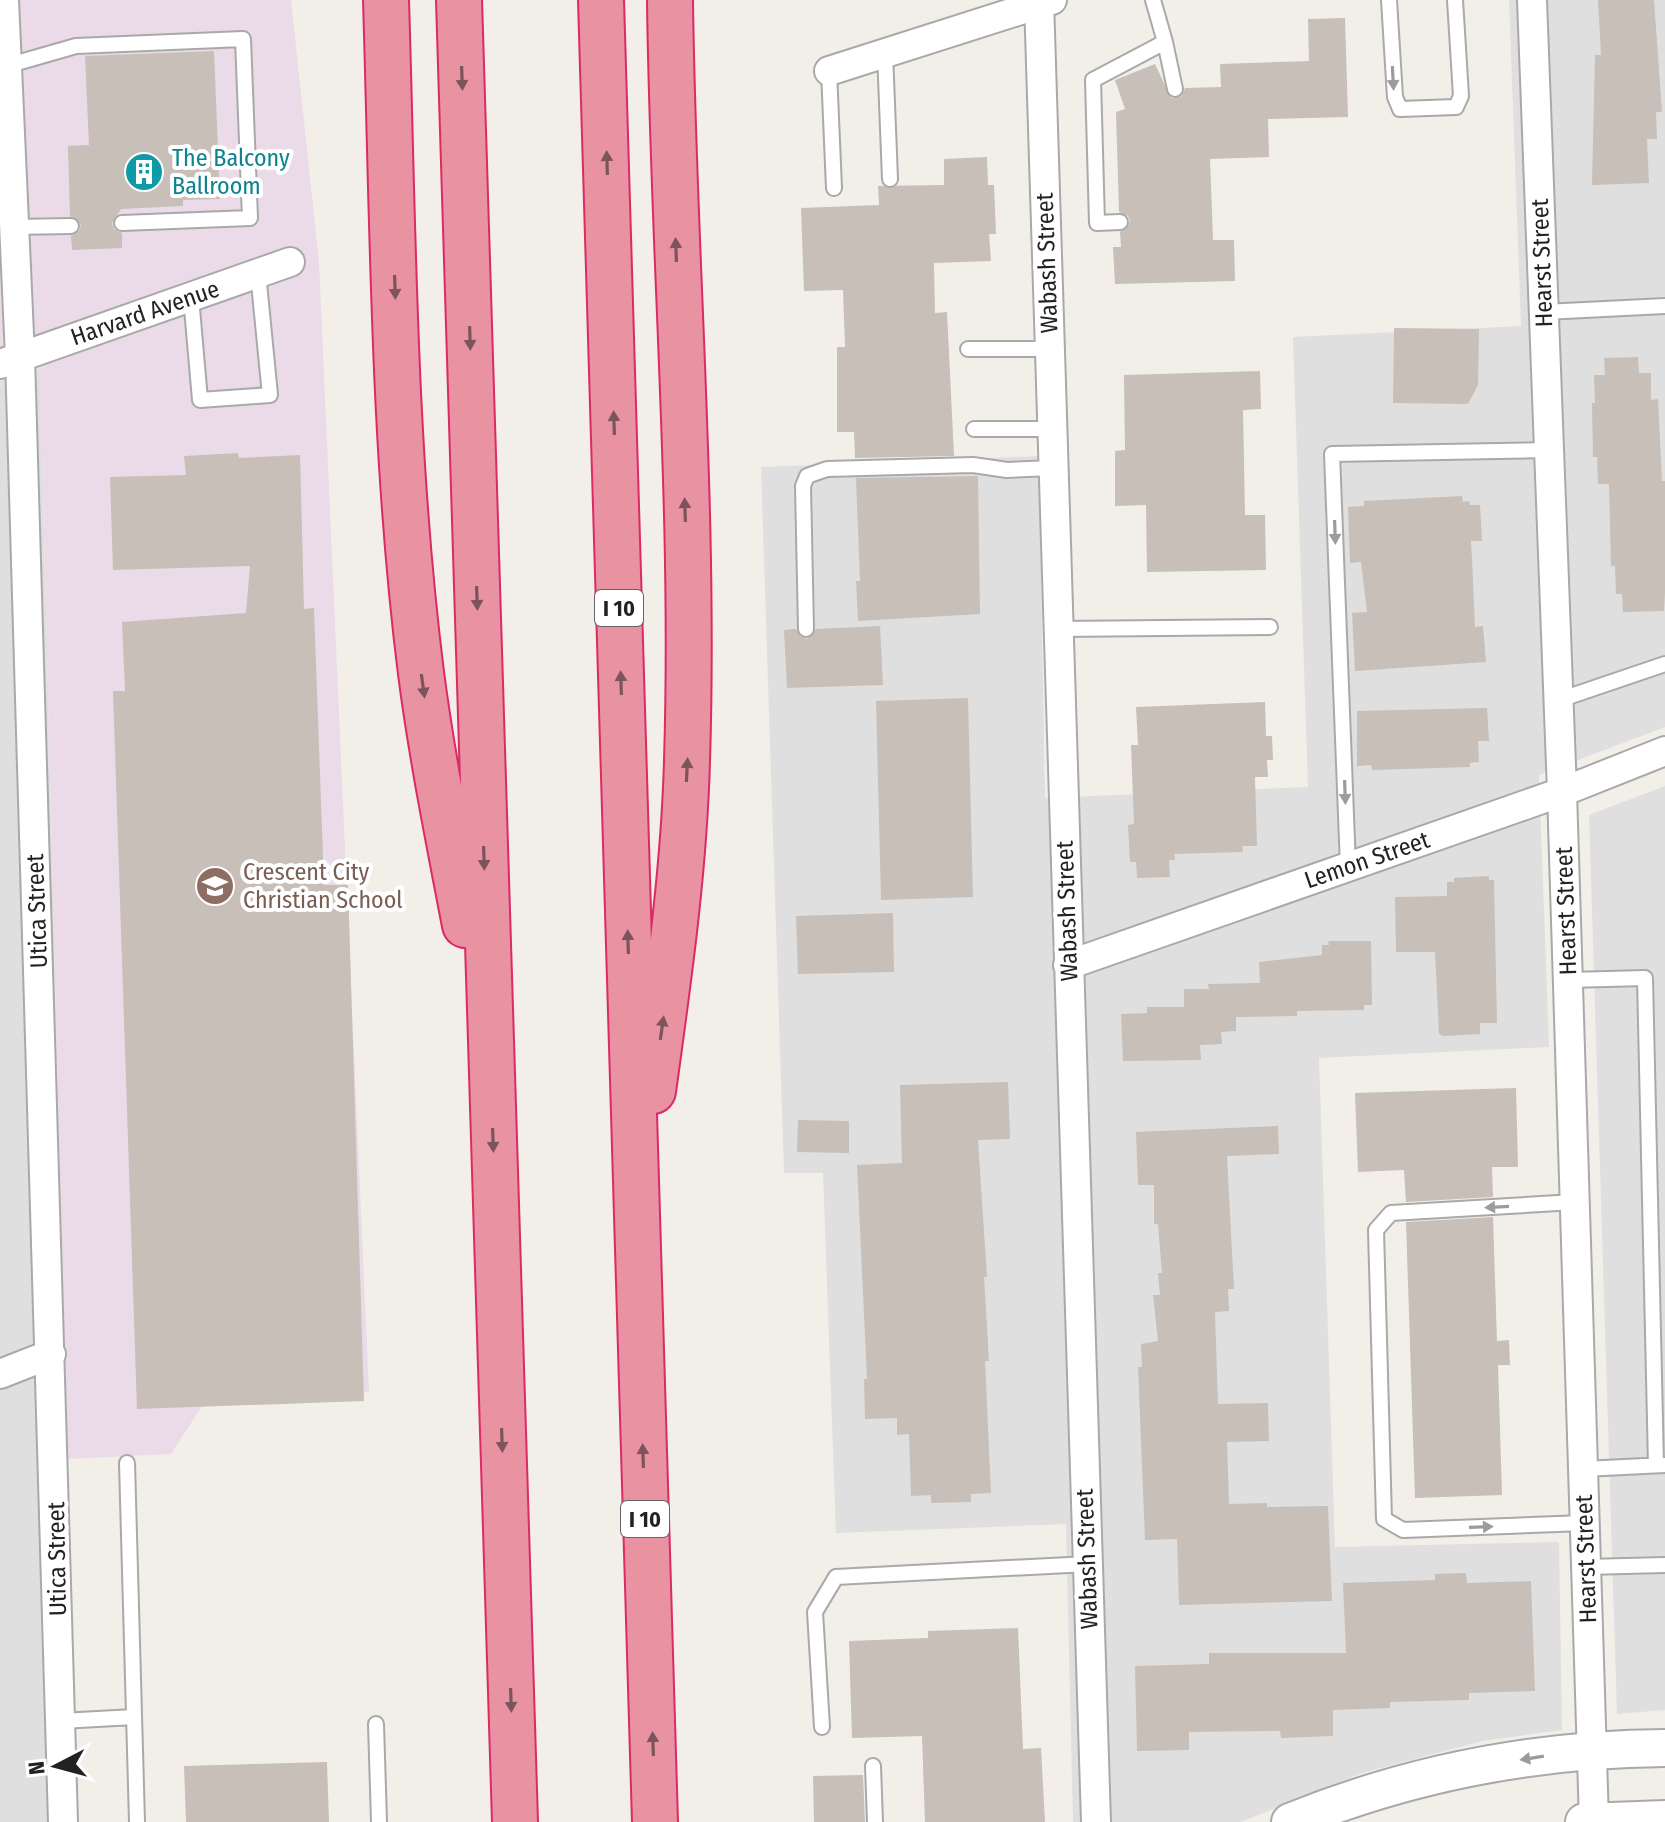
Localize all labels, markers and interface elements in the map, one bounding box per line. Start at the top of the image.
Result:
one-way arrow [455,66,468,91]
one-way arrow [1387,66,1400,91]
place label: The Balcony Ballroom [172,144,290,200]
one-way arrow [601,150,613,175]
building icon: The Balcony Ballroom [123,151,165,193]
street label: Wabash Street [1031,192,1063,334]
street label: Hearst Street [1526,198,1558,328]
one-way arrow [669,237,682,262]
street label: Harvard Avenue [67,275,223,351]
one-way arrow [389,275,402,300]
one-way arrow [463,326,476,351]
one-way arrow [608,410,620,435]
one-way arrow [679,497,692,522]
one-way arrow [1329,520,1342,545]
one-way arrow [471,586,483,611]
road number: I 10 [595,590,643,626]
one-way arrow [615,670,627,695]
one-way arrow [417,674,430,699]
one-way arrow [680,757,693,782]
one-way arrow [1338,780,1351,805]
street label: Lemon Street [1301,825,1433,894]
street label: Wabash Street [1051,840,1083,982]
one-way arrow [478,846,491,871]
street label: Hearst Street [1550,846,1582,976]
street label: Utica Street [21,853,53,969]
place label: Crescent City Christian School [243,858,403,914]
school or university icon: Crescent City Christian School [194,865,236,907]
one-way arrow [622,929,634,954]
one-way arrow [656,1015,669,1040]
one-way arrow [486,1128,499,1153]
one-way arrow [1484,1200,1509,1213]
one-way arrow [496,1428,509,1453]
one-way arrow [637,1443,650,1468]
street label: Wabash Street [1071,1488,1103,1630]
street label: Hearst Street [1570,1494,1602,1624]
street label: Utica Street [42,1501,72,1616]
road number: I 10 [621,1501,669,1537]
one-way arrow [1469,1521,1494,1534]
one-way arrow [504,1688,517,1713]
north arrow [16,1726,96,1806]
one-way arrow [646,1731,659,1756]
one-way arrow [1519,1752,1544,1764]
text: N [22,1760,51,1776]

